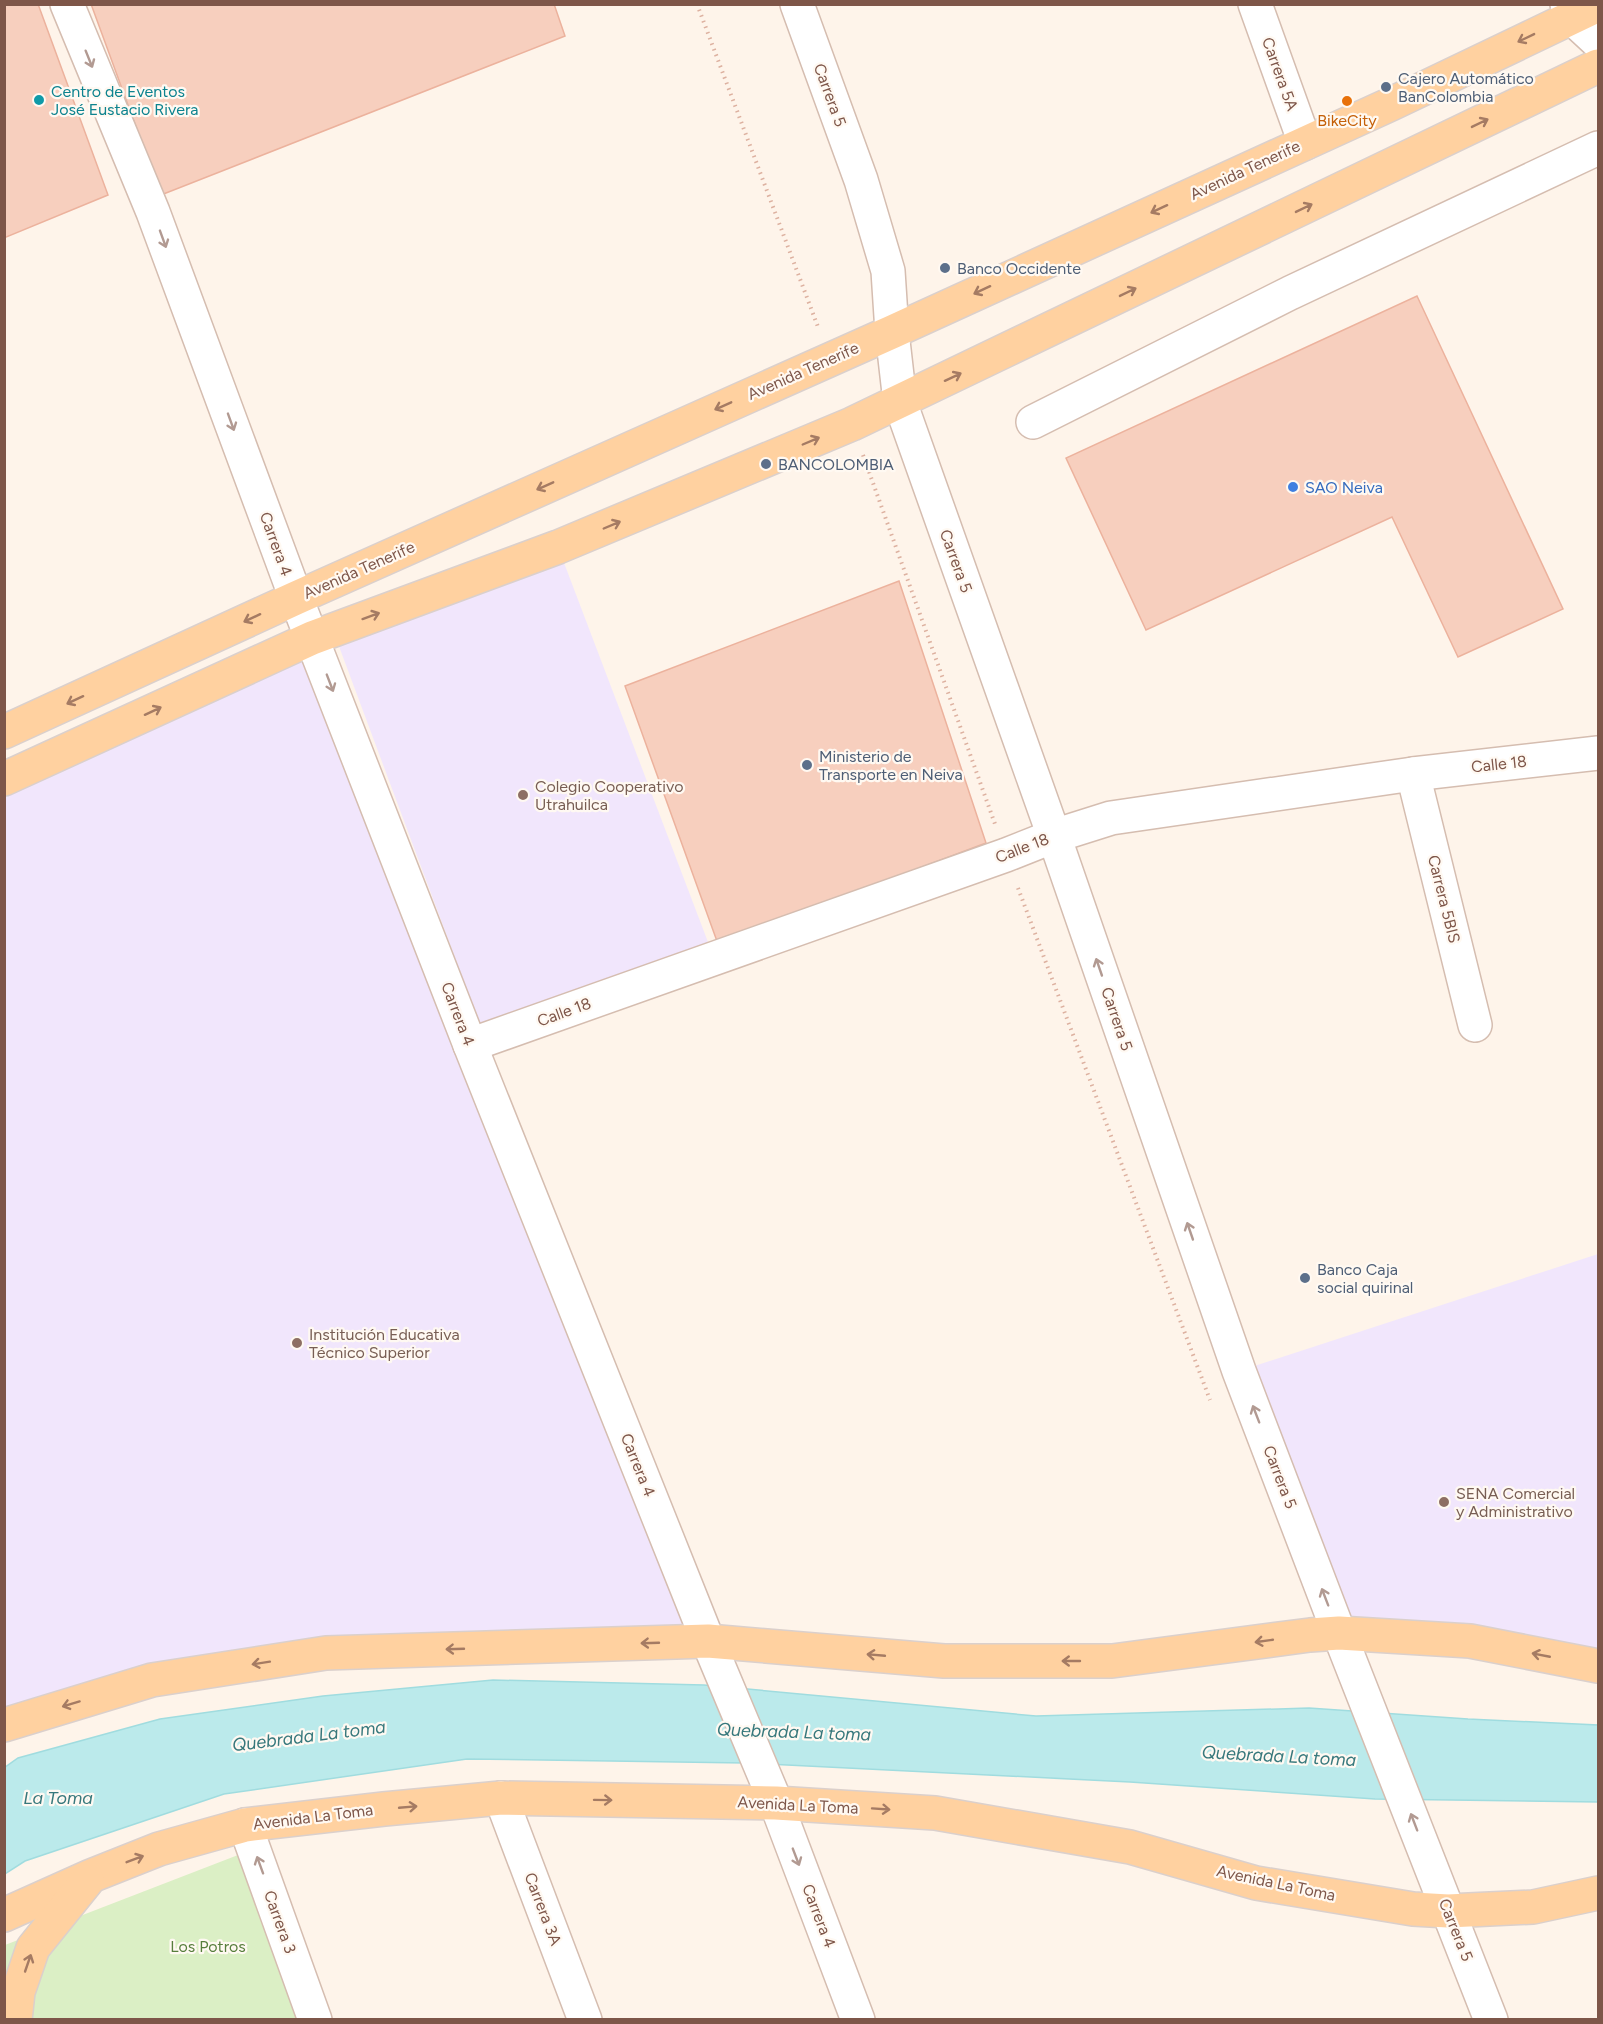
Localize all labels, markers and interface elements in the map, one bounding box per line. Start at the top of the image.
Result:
one-way arrow [1518,33,1536,45]
street label: Carrera 5A [1258,35,1302,113]
one-way arrow [84,49,95,67]
street label: Carrera 5 [810,61,850,129]
place label: Cajero Automático BanColombia [1398,69,1534,106]
marker: Cajero Automático BanColombia [1379,80,1393,94]
place label: Centro de Eventos José Eustacio Rivera [51,82,198,119]
marker: Centro de Eventos José Eustacio Rivera [32,93,46,107]
marker: BikeCity [1340,94,1354,108]
place label: BikeCity [1317,111,1377,130]
one-way arrow [1470,116,1488,128]
street label: Avenida Tenerife [1187,136,1303,204]
one-way arrow [1295,201,1313,213]
one-way arrow [1151,204,1169,216]
one-way arrow [158,229,169,248]
place label: Banco Occidente [957,259,1081,278]
marker: Banco Occidente [938,261,952,275]
one-way arrow [973,286,991,297]
one-way arrow [1119,286,1137,298]
street label: Avenida Tenerife [745,338,862,404]
one-way arrow [943,370,961,382]
one-way arrow [714,401,732,413]
one-way arrow [226,412,237,431]
one-way arrow [801,435,820,446]
place label: BANCOLOMBIA [778,455,894,474]
marker: BANCOLOMBIA [759,457,773,471]
place label: SAO Neiva [1305,478,1383,497]
marker: SAO Neiva [1286,480,1300,494]
one-way arrow [536,481,554,493]
street label: Carrera 4 [256,509,296,579]
one-way arrow [602,519,620,530]
street label: Carrera 5 [936,527,976,595]
street label: Avenida Tenerife [301,537,418,603]
one-way arrow [361,610,379,621]
one-way arrow [244,613,262,625]
one-way arrow [325,673,336,692]
one-way arrow [67,695,85,706]
one-way arrow [144,704,162,716]
place label: Ministerio de Transporte en Neiva [819,747,963,784]
street label: Calle 18 [1470,752,1528,776]
marker: Ministerio de Transporte en Neiva [800,758,814,772]
place label: Colegio Cooperativo Utrahuilca [535,777,683,814]
marker: Colegio Cooperativo Utrahuilca [516,788,530,802]
street label: Calle 18 [993,829,1051,867]
street label: Carrera 5BIS [1424,853,1464,945]
one-way arrow [1093,958,1104,977]
street label: Carrera 4 [437,979,479,1049]
street label: Carrera 5 [1097,985,1137,1053]
street label: Calle 18 [535,994,593,1030]
one-way arrow [1184,1222,1195,1241]
place label: Banco Caja social quirinal [1317,1260,1413,1297]
marker: Banco Caja social quirinal [1298,1271,1312,1285]
place label: Institución Educativa Técnico Superior [309,1325,460,1362]
marker: Institución Educativa Técnico Superior [290,1336,304,1350]
one-way arrow [1249,1406,1260,1424]
street label: Carrera 4 [617,1431,659,1500]
street label: Carrera 5 [1259,1443,1301,1511]
place label: SENA Comercial y Administrativo [1456,1484,1575,1521]
marker: SENA Comercial y Administrativo [1437,1495,1451,1509]
one-way arrow [1319,1588,1330,1606]
one-way arrow [1255,1635,1275,1646]
one-way arrow [640,1637,660,1649]
one-way arrow [445,1643,465,1655]
one-way arrow [866,1649,886,1660]
one-way arrow [1532,1649,1551,1660]
one-way arrow [1061,1655,1081,1667]
one-way arrow [251,1658,271,1669]
one-way arrow [62,1700,81,1711]
water label: Quebrada La toma [231,1716,387,1756]
water label: Quebrada La toma [716,1718,872,1746]
water label: Quebrada La toma [1201,1741,1357,1771]
water label: La Toma [23,1787,93,1809]
street label: Avenida La Toma [737,1792,859,1818]
one-way arrow [592,1794,612,1806]
street label: Avenida La Toma [252,1800,374,1834]
one-way arrow [398,1801,418,1812]
one-way arrow [871,1804,891,1815]
one-way arrow [1407,1813,1418,1832]
one-way arrow [792,1847,803,1866]
one-way arrow [126,1852,144,1863]
one-way arrow [253,1857,264,1875]
street label: Avenida La Toma [1215,1861,1337,1905]
street label: Carrera 3A [520,1870,566,1948]
street label: Carrera 4 [798,1881,840,1951]
street label: Carrera 3 [260,1888,300,1956]
street label: Carrera 5 [1435,1896,1477,1964]
park label: Los Potros [170,1937,246,1956]
one-way arrow [24,1954,35,1973]

